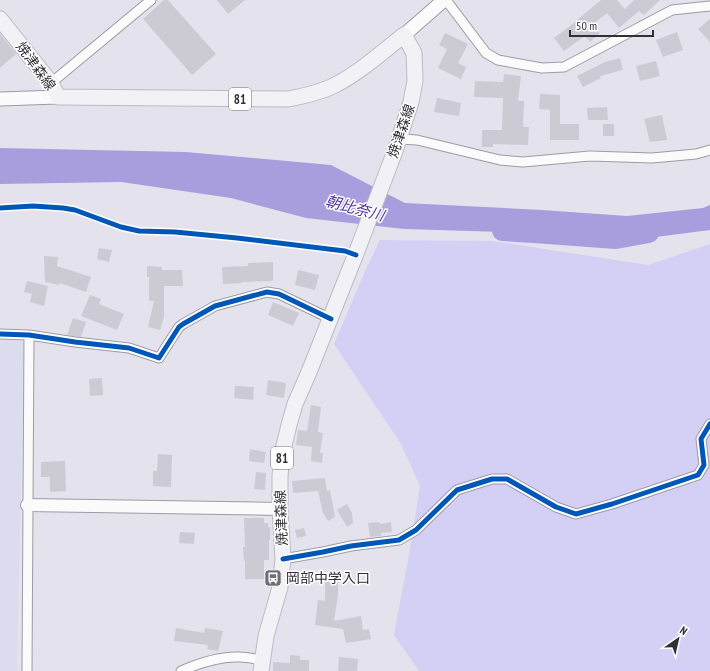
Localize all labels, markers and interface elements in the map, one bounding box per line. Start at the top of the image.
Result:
scale bar [570,12,653,38]
text: 50 m [576,18,597,33]
street label: 焼津森線 [12,38,60,94]
road number: 81 [229,88,251,110]
street label: 焼津森線 [383,102,419,160]
water label: 朝比奈川 [324,191,388,225]
road number: 81 [271,447,293,469]
street label: 焼津森線 [271,490,291,546]
bus stop icon: 岡部中学入口 [263,568,283,588]
place label: 岡部中学入口 [286,569,370,587]
north arrow [658,619,698,659]
text: N [677,623,690,638]

